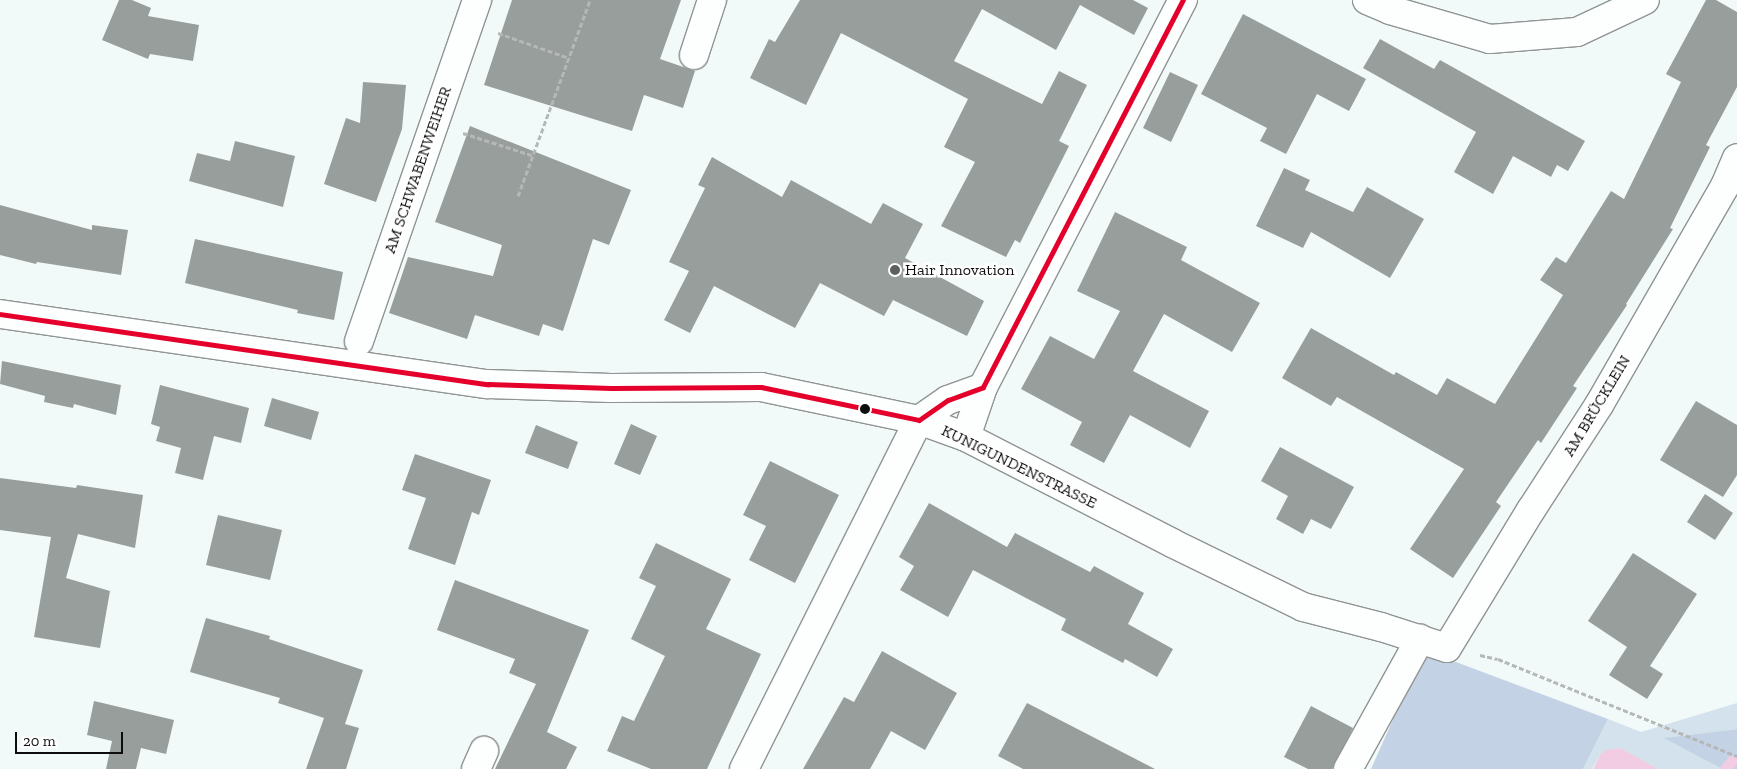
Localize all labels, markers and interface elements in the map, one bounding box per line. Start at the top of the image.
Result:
street label: AM SCHWABENWEIHER [380,84,456,256]
place label: Hair Innovation [905,260,1015,280]
marker: Hair Innovation [889,264,901,276]
street label: AM BRÜCKLEIN [1559,352,1635,460]
unlabelled marker [860,404,870,414]
street label: KUNIGUNDENSTRASSE [938,421,1100,513]
scale bar [18,722,125,754]
text: 20 m [23,732,56,750]

